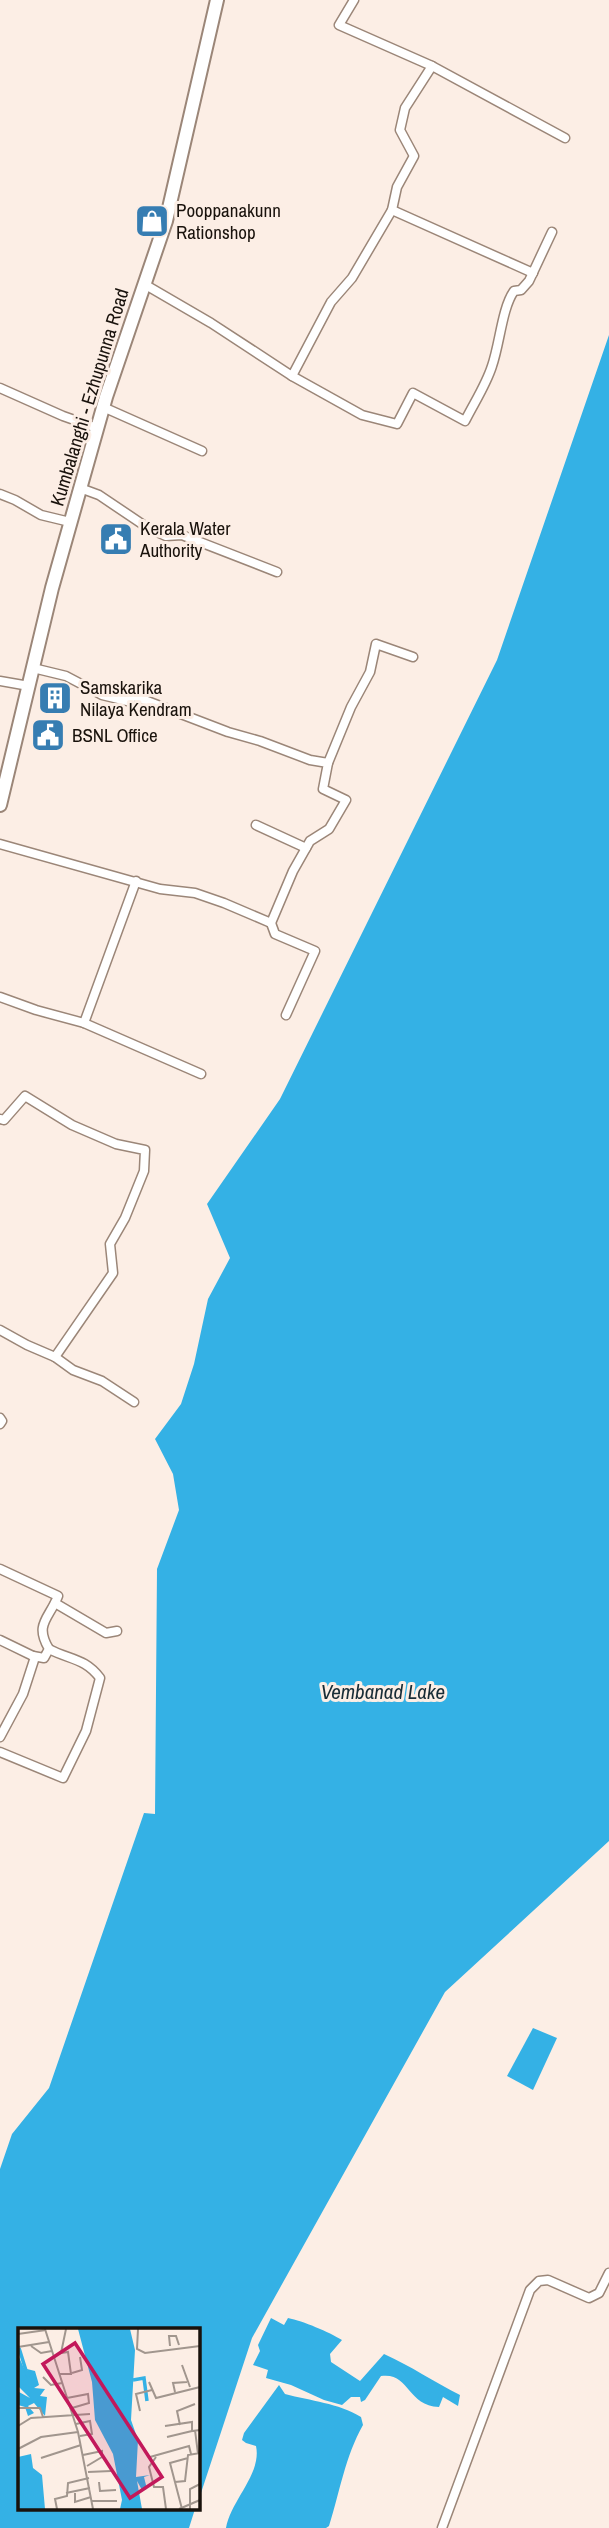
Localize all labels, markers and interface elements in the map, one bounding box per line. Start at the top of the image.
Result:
place label: Pooppanakunn Rationshop [176,197,281,245]
shop icon: Pooppanakunn Rationshop [133,202,171,240]
street label: Kumbalanghi - Ezhupunna Road [44,285,134,509]
place label: Kerala Water Authority [139,515,231,563]
public building icon: Kerala Water Authority [97,520,135,558]
place label: Samskarika Nilaya Kendram [80,674,192,722]
building icon: Samskarika Nilaya Kendram [36,679,74,717]
public building icon: BSNL Office [29,716,67,754]
place label: BSNL Office [72,722,158,748]
water label: Vembanad Lake [321,1677,445,1706]
inset map [18,2328,200,2510]

